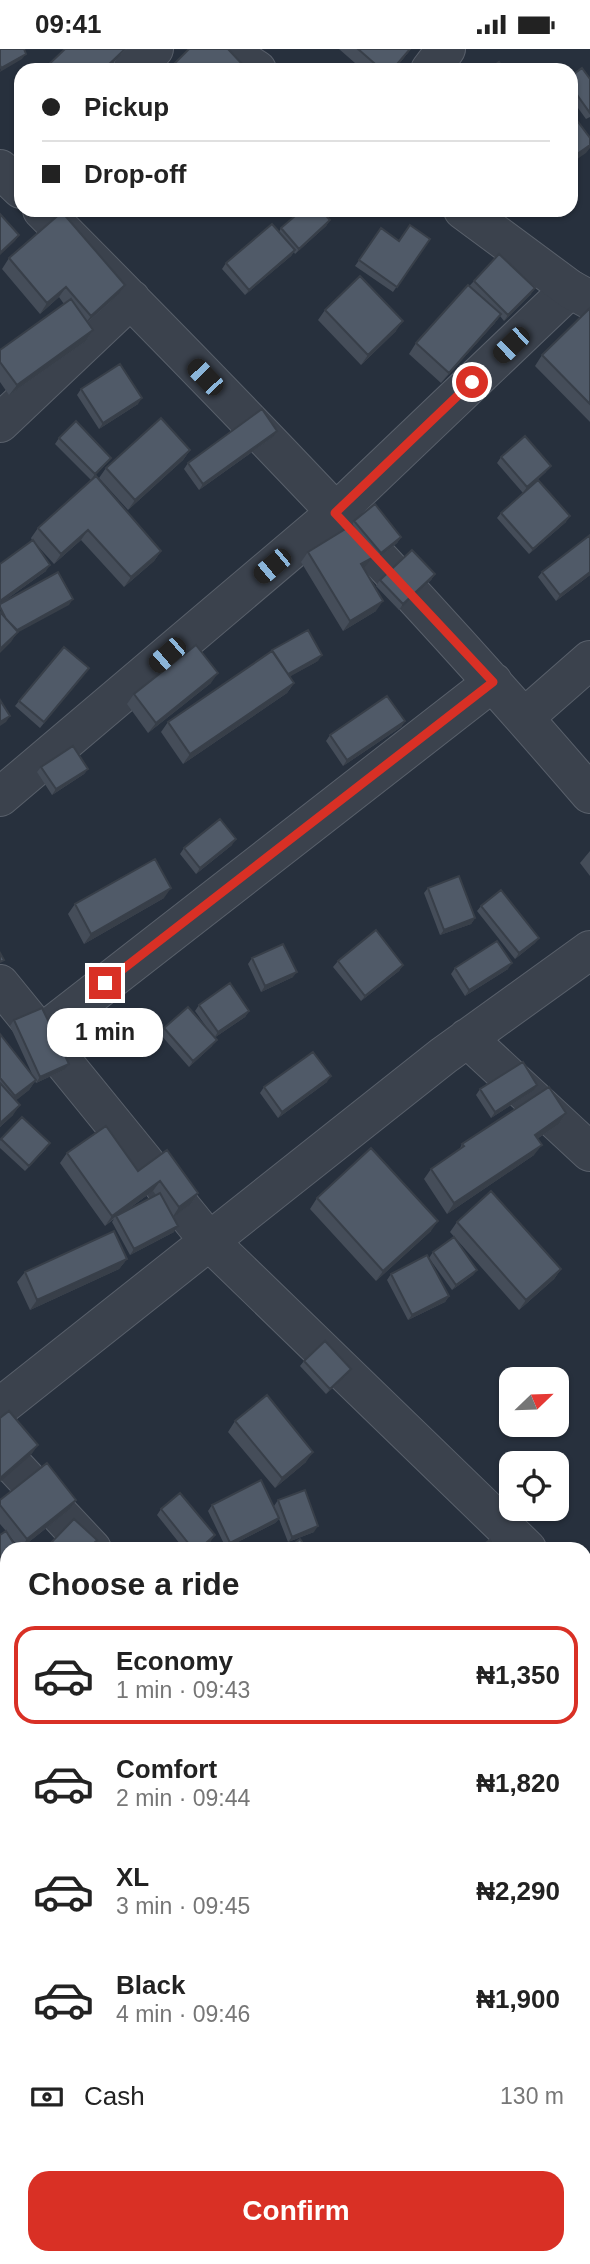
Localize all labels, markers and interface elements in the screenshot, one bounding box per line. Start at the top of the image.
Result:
text: 09:41 [35,9,102,39]
text: Pickup [84,92,169,122]
text: Drop-off [84,159,187,189]
car [489,323,534,367]
car [183,355,228,399]
route start [456,366,488,398]
car [250,544,295,588]
car [145,633,190,677]
route end [89,967,121,999]
callout: 1 min [47,1007,163,1056]
text: 1 min [75,1019,135,1045]
north arrow [499,1367,569,1437]
map controls [499,1367,569,1521]
button: locate [499,1451,569,1521]
text: Choose a ride [28,1566,240,1602]
icon: car [32,1644,95,1707]
text: Economy [116,1646,233,1676]
text: ₦1,350 [476,1660,560,1690]
text: 1 min · 09:43 [116,1677,250,1703]
icon: car [32,1752,95,1815]
text: Comfort [116,1754,217,1784]
text: ₦1,820 [476,1768,560,1798]
text: 2 min · 09:44 [116,1785,250,1811]
icon: car [32,1860,95,1923]
text: XL [116,1862,149,1892]
text: ₦2,290 [476,1876,560,1906]
text: 3 min · 09:45 [116,1893,250,1919]
icon: car [32,1968,95,2031]
text: Black [116,1970,185,2000]
text: ₦1,900 [476,1984,560,2014]
text: 4 min · 09:46 [116,2001,250,2027]
icon: cash [28,2078,66,2116]
text: Cash [84,2081,145,2111]
text: 130 m [500,2083,564,2109]
button: Confirm [28,2171,564,2251]

